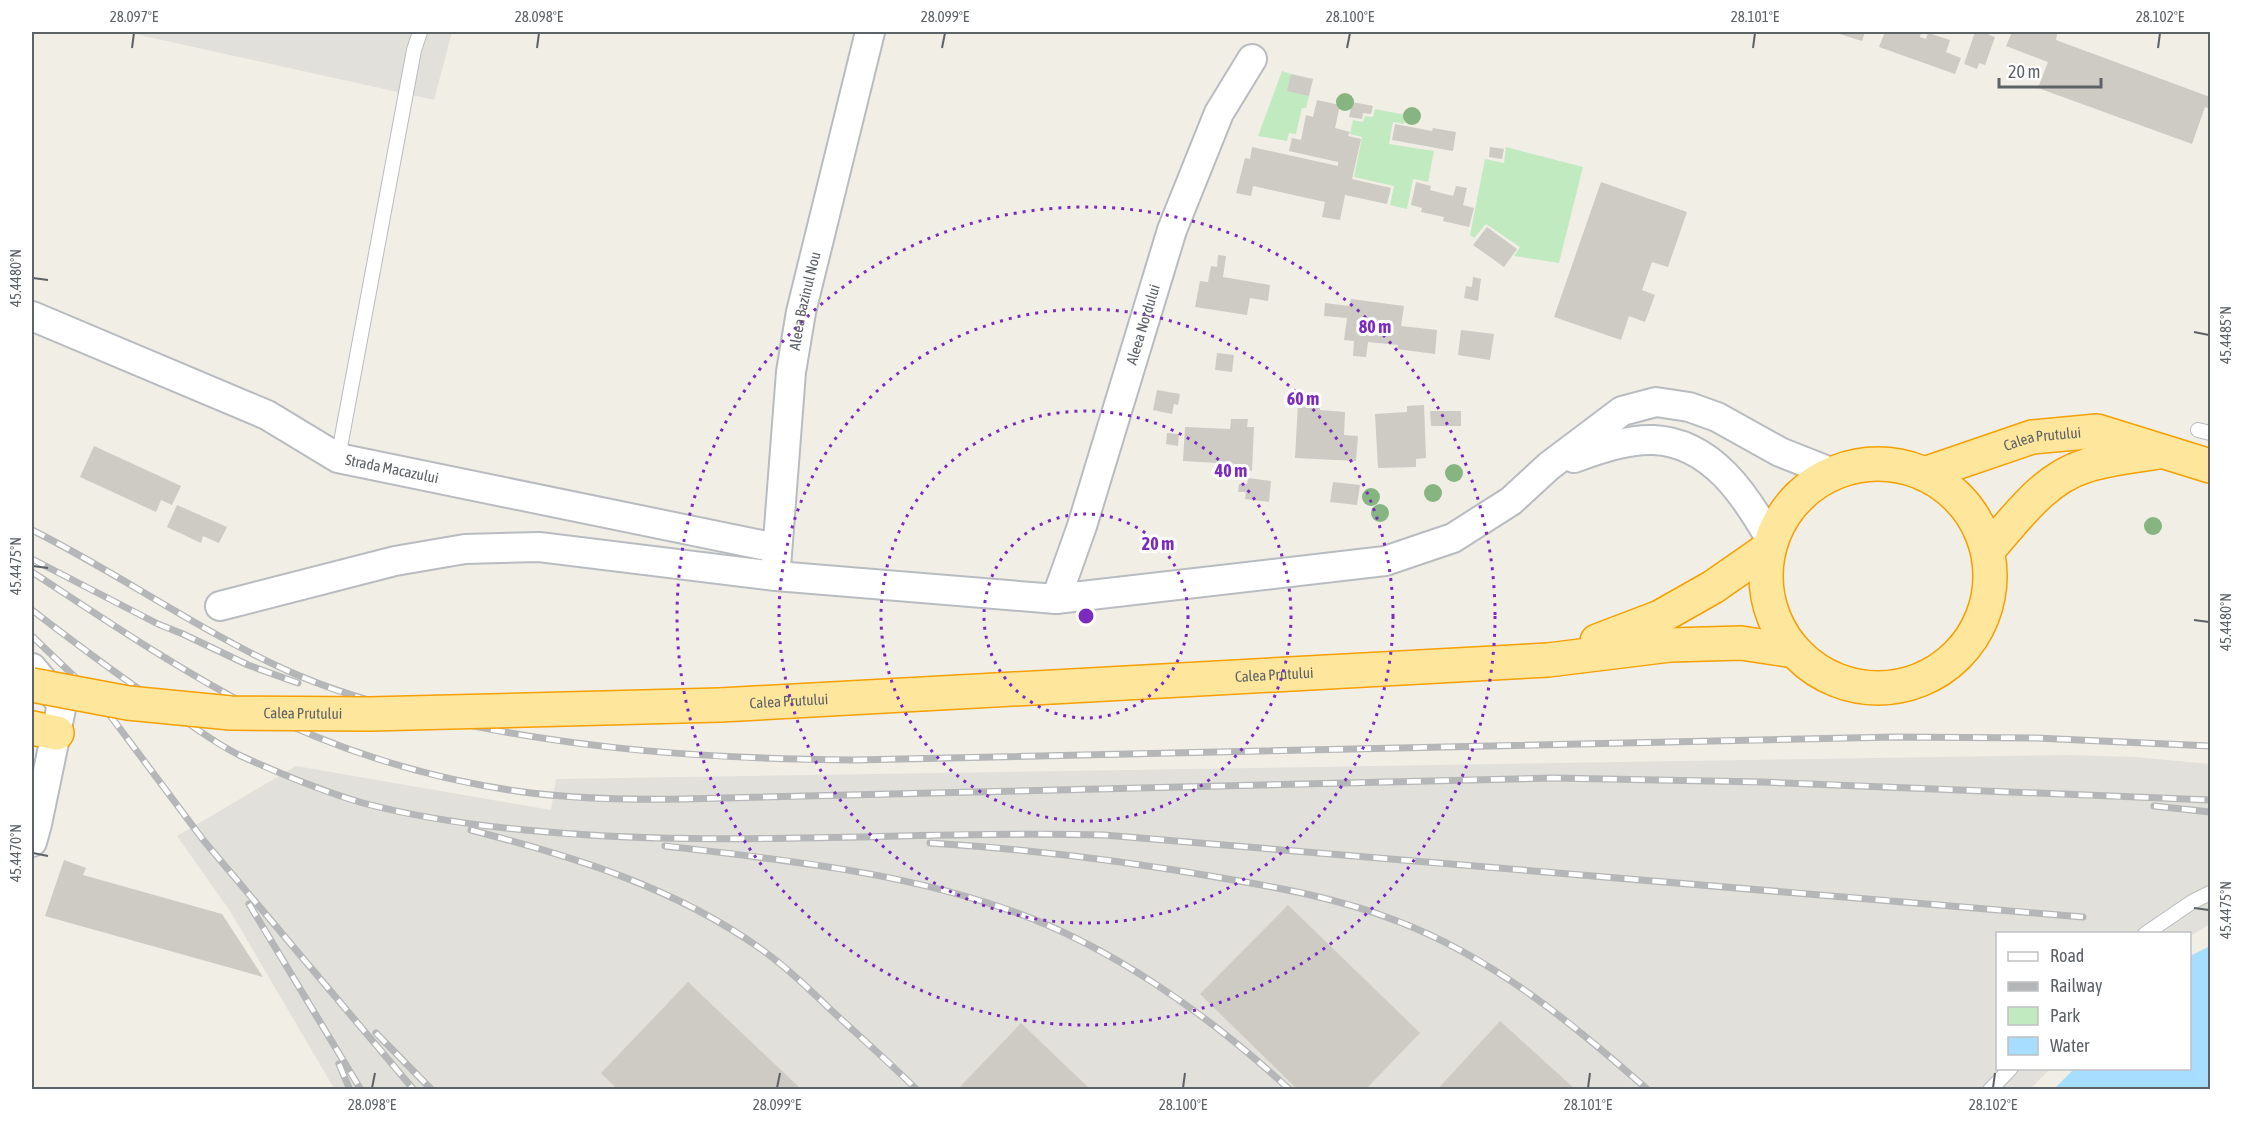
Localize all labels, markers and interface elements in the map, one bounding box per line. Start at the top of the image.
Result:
text: 28.097°E [110,8,159,25]
text: 28.098°E [515,8,564,25]
text: 28.099°E [921,8,970,25]
text: 28.100°E [1326,8,1375,25]
text: 28.101°E [1731,8,1780,25]
text: 28.102°E [2136,8,2185,25]
scale bar [1999,51,2101,89]
text: 20 m [2008,61,2040,82]
text: 45.4480°N [7,249,24,307]
street label: Aleea Bazinul Nou [786,250,824,351]
street label: Aleea Nordului [1123,282,1163,367]
text: 45.4485°N [2217,306,2234,364]
text: 80 m [1359,316,1391,337]
text: 60 m [1287,388,1319,409]
street label: Calea Prutului [2001,424,2082,454]
street label: Strada Macazului [344,451,440,486]
text: 40 m [1214,460,1247,481]
text: 20 m [1142,533,1174,554]
text: 45.4475°N [7,537,24,595]
text: 45.4480°N [2217,593,2234,651]
centre of rings [1076,606,1096,626]
street label: Calea Prutului [1234,664,1314,685]
street label: Calea Prutului [749,690,829,711]
street label: Calea Prutului [263,704,342,722]
text: 45.4470°N [7,824,24,882]
text: 45.4475°N [2217,881,2234,939]
legend [1996,932,2191,1070]
text: Road [2050,945,2084,966]
text: Railway [2050,975,2102,996]
text: Park [2050,1005,2080,1026]
text: Water [2050,1035,2090,1056]
text: 28.098°E [348,1096,397,1113]
text: 28.099°E [753,1096,802,1113]
text: 28.100°E [1159,1096,1208,1113]
text: 28.101°E [1564,1096,1613,1113]
text: 28.102°E [1969,1096,2018,1113]

